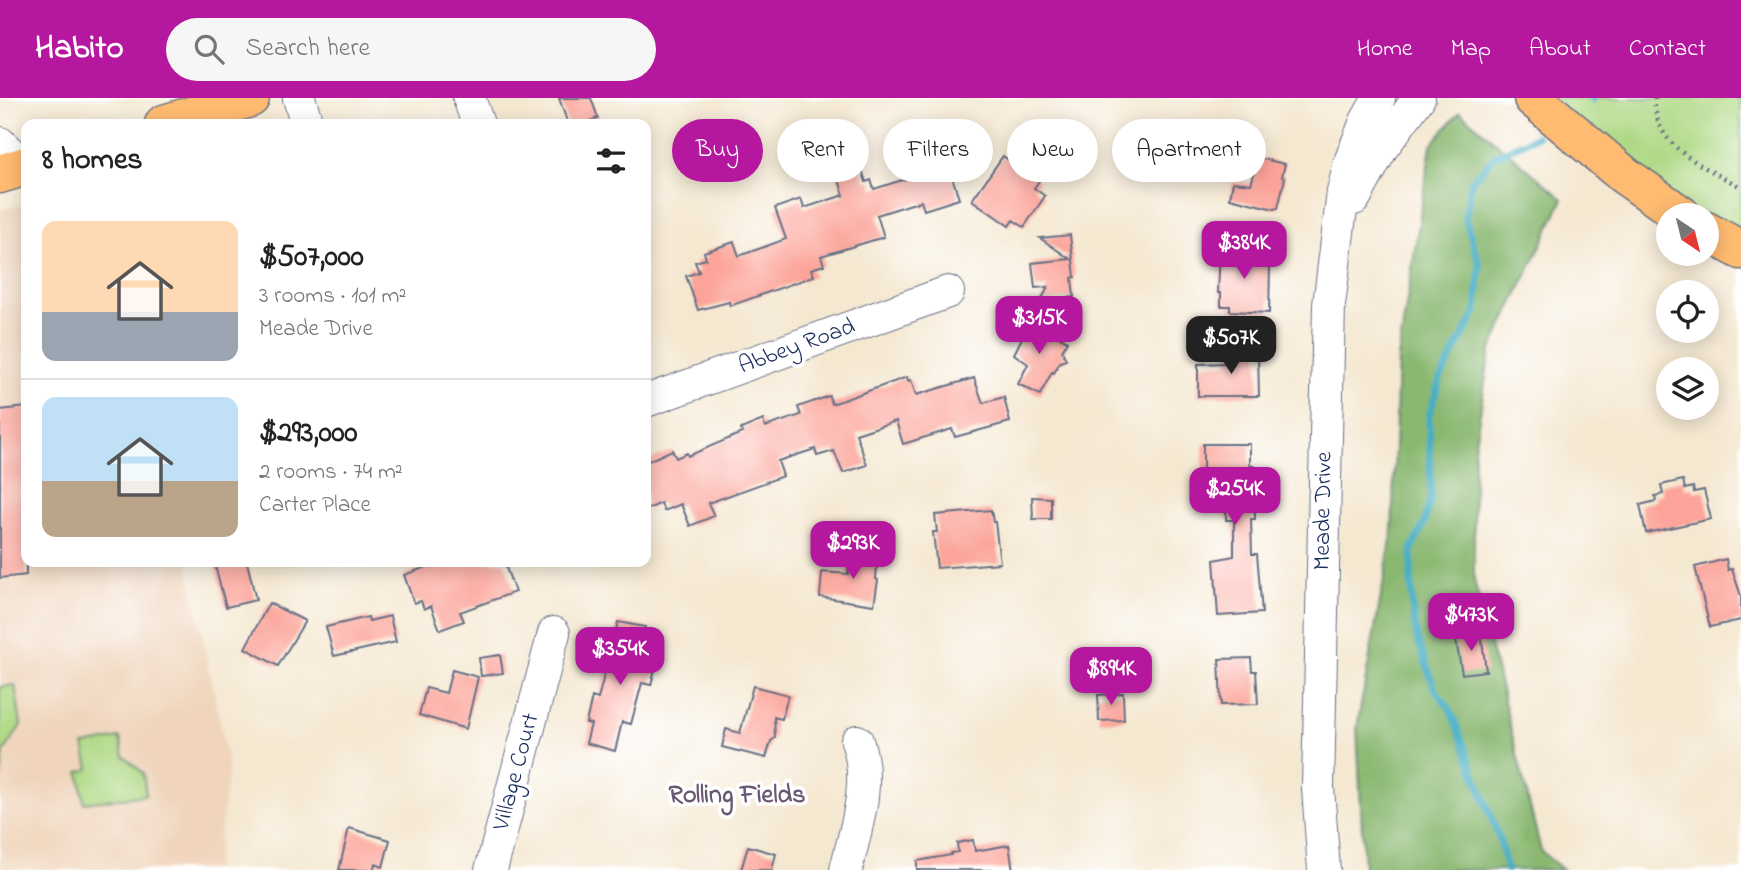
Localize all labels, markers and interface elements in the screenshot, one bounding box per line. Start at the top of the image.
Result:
search box [166,18,656,81]
text: Habito [35,25,124,73]
icon: search [190,30,228,68]
text: Search here [246,30,370,68]
text: Home [1357,32,1413,67]
text: Map [1451,32,1491,67]
text: About [1529,32,1591,67]
text: Contact [1629,32,1706,67]
chip: Buy [672,119,763,182]
chip: Rent [777,119,869,182]
chip: Filters [883,119,993,182]
chip: New [1007,119,1098,182]
chip: Apartment [1112,119,1266,182]
text: 8 homes [42,139,143,183]
icon: filters [592,142,630,180]
north arrow [1656,203,1718,266]
map controls [1656,203,1719,420]
pin: $384K [1195,222,1293,281]
text: $384K [1218,227,1270,260]
text: $507,000 [259,236,364,280]
icon: home [98,249,182,333]
text: 3 rooms · 101 m² [259,280,406,313]
button: locate [1656,280,1719,343]
pin: $315K [990,296,1088,356]
text: $315K [1011,302,1067,335]
street label: Abbey Road [734,310,861,385]
text: Meade Drive [259,313,373,346]
pin: $507K [1182,316,1280,376]
text: $507K [1202,322,1260,355]
button: layers [1656,357,1719,420]
text: $293,000 [259,412,358,456]
icon: home [98,425,182,509]
street label: Meade Drive [1305,451,1343,571]
text: 2 rooms · 74 m² [259,456,403,489]
pin: $254K [1186,468,1284,527]
text: $254K [1205,473,1265,506]
text: Carter Place [259,489,371,522]
pin: $293K [804,522,902,581]
text: $293K [827,527,879,560]
pin: $473K [1422,594,1520,653]
text: $473K [1444,599,1498,632]
pin: $354K [571,628,669,687]
text: $354K [591,633,649,666]
pin: $894K [1062,648,1160,707]
text: $894K [1086,653,1136,686]
street label: Village Court [484,709,549,836]
district label: Rolling Fields [669,777,805,816]

